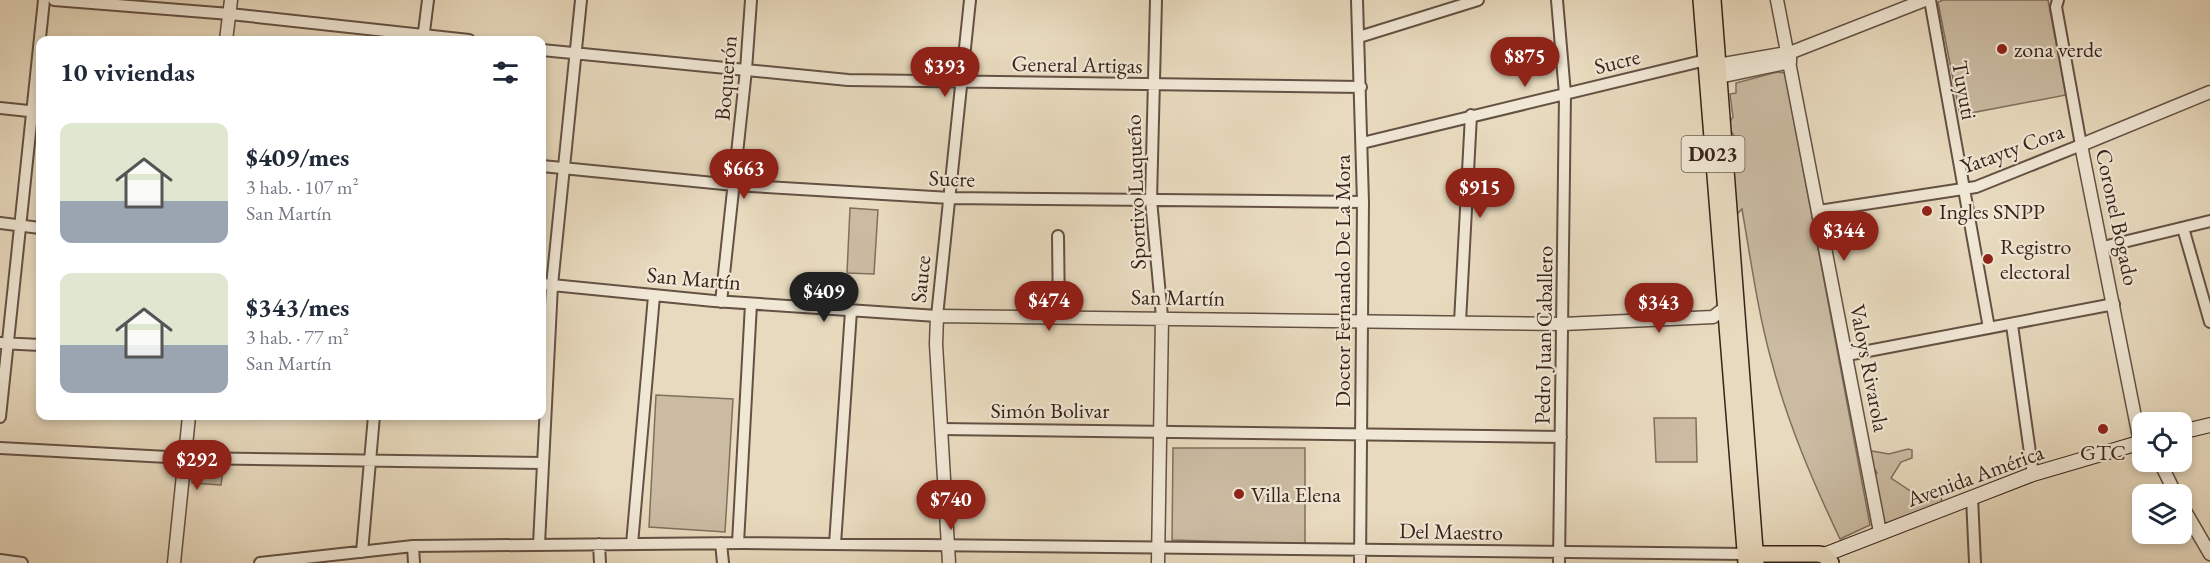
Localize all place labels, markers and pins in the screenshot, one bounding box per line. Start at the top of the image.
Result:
place label: zona verde [2014,35,2103,64]
pin: $875 [1489,37,1561,88]
marker: zona verde [1995,42,2009,56]
pin: $393 [909,47,981,98]
pin: $663 [708,149,780,200]
pin: $915 [1444,168,1516,219]
place label: Ingles SNPP [1939,197,2045,226]
marker: Ingles SNPP [1920,204,1934,218]
pin: $344 [1808,211,1880,262]
place label: Registro electoral [2000,232,2072,286]
marker: Registro electoral [1981,252,1995,266]
pin: $409 [788,272,860,323]
pin: $474 [1013,281,1085,332]
pin: $343 [1623,283,1695,334]
marker: GTC [2096,422,2110,436]
place label: GTC [2080,438,2126,467]
pin: $292 [161,440,233,491]
pin: $740 [915,480,987,531]
place label: Villa Elena [1251,480,1341,509]
marker: Villa Elena [1232,487,1246,501]

